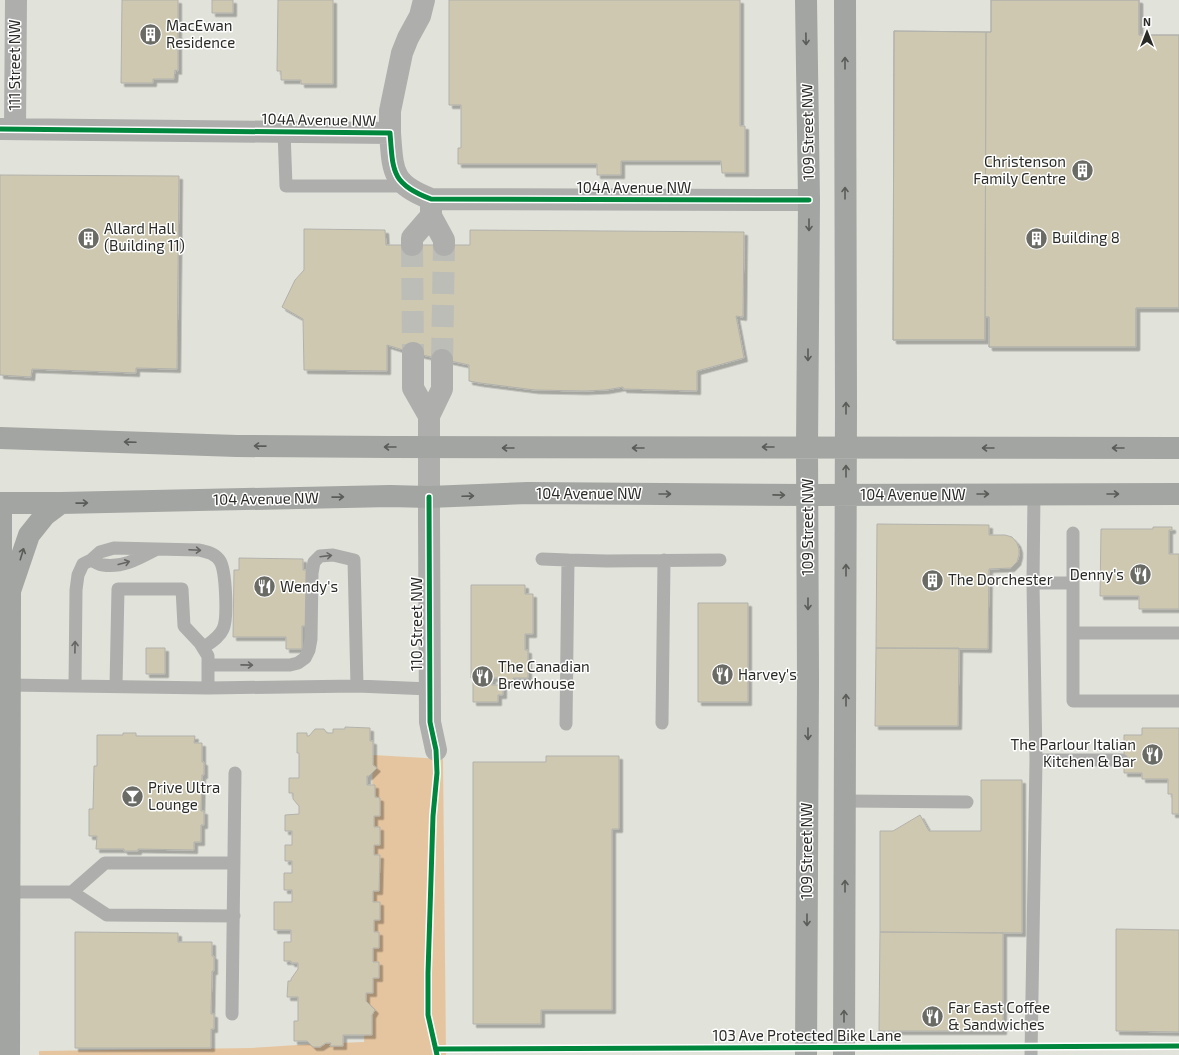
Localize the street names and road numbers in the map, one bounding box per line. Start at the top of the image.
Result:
street label: 111 Street NW [5,19,23,111]
street label: 109 Street NW [797,83,817,181]
street label: 104A Avenue NW [262,109,376,129]
street label: 104A Avenue NW [577,178,691,196]
street label: 109 Street NW [798,479,816,575]
street label: 104 Avenue NW [536,484,642,502]
street label: 104 Avenue NW [860,485,966,503]
street label: 104 Avenue NW [213,488,319,508]
street label: 110 Street NW [407,577,425,671]
street label: 109 Street NW [797,803,815,899]
street label: 103 Ave Protected Bike Lane [712,1026,902,1044]

